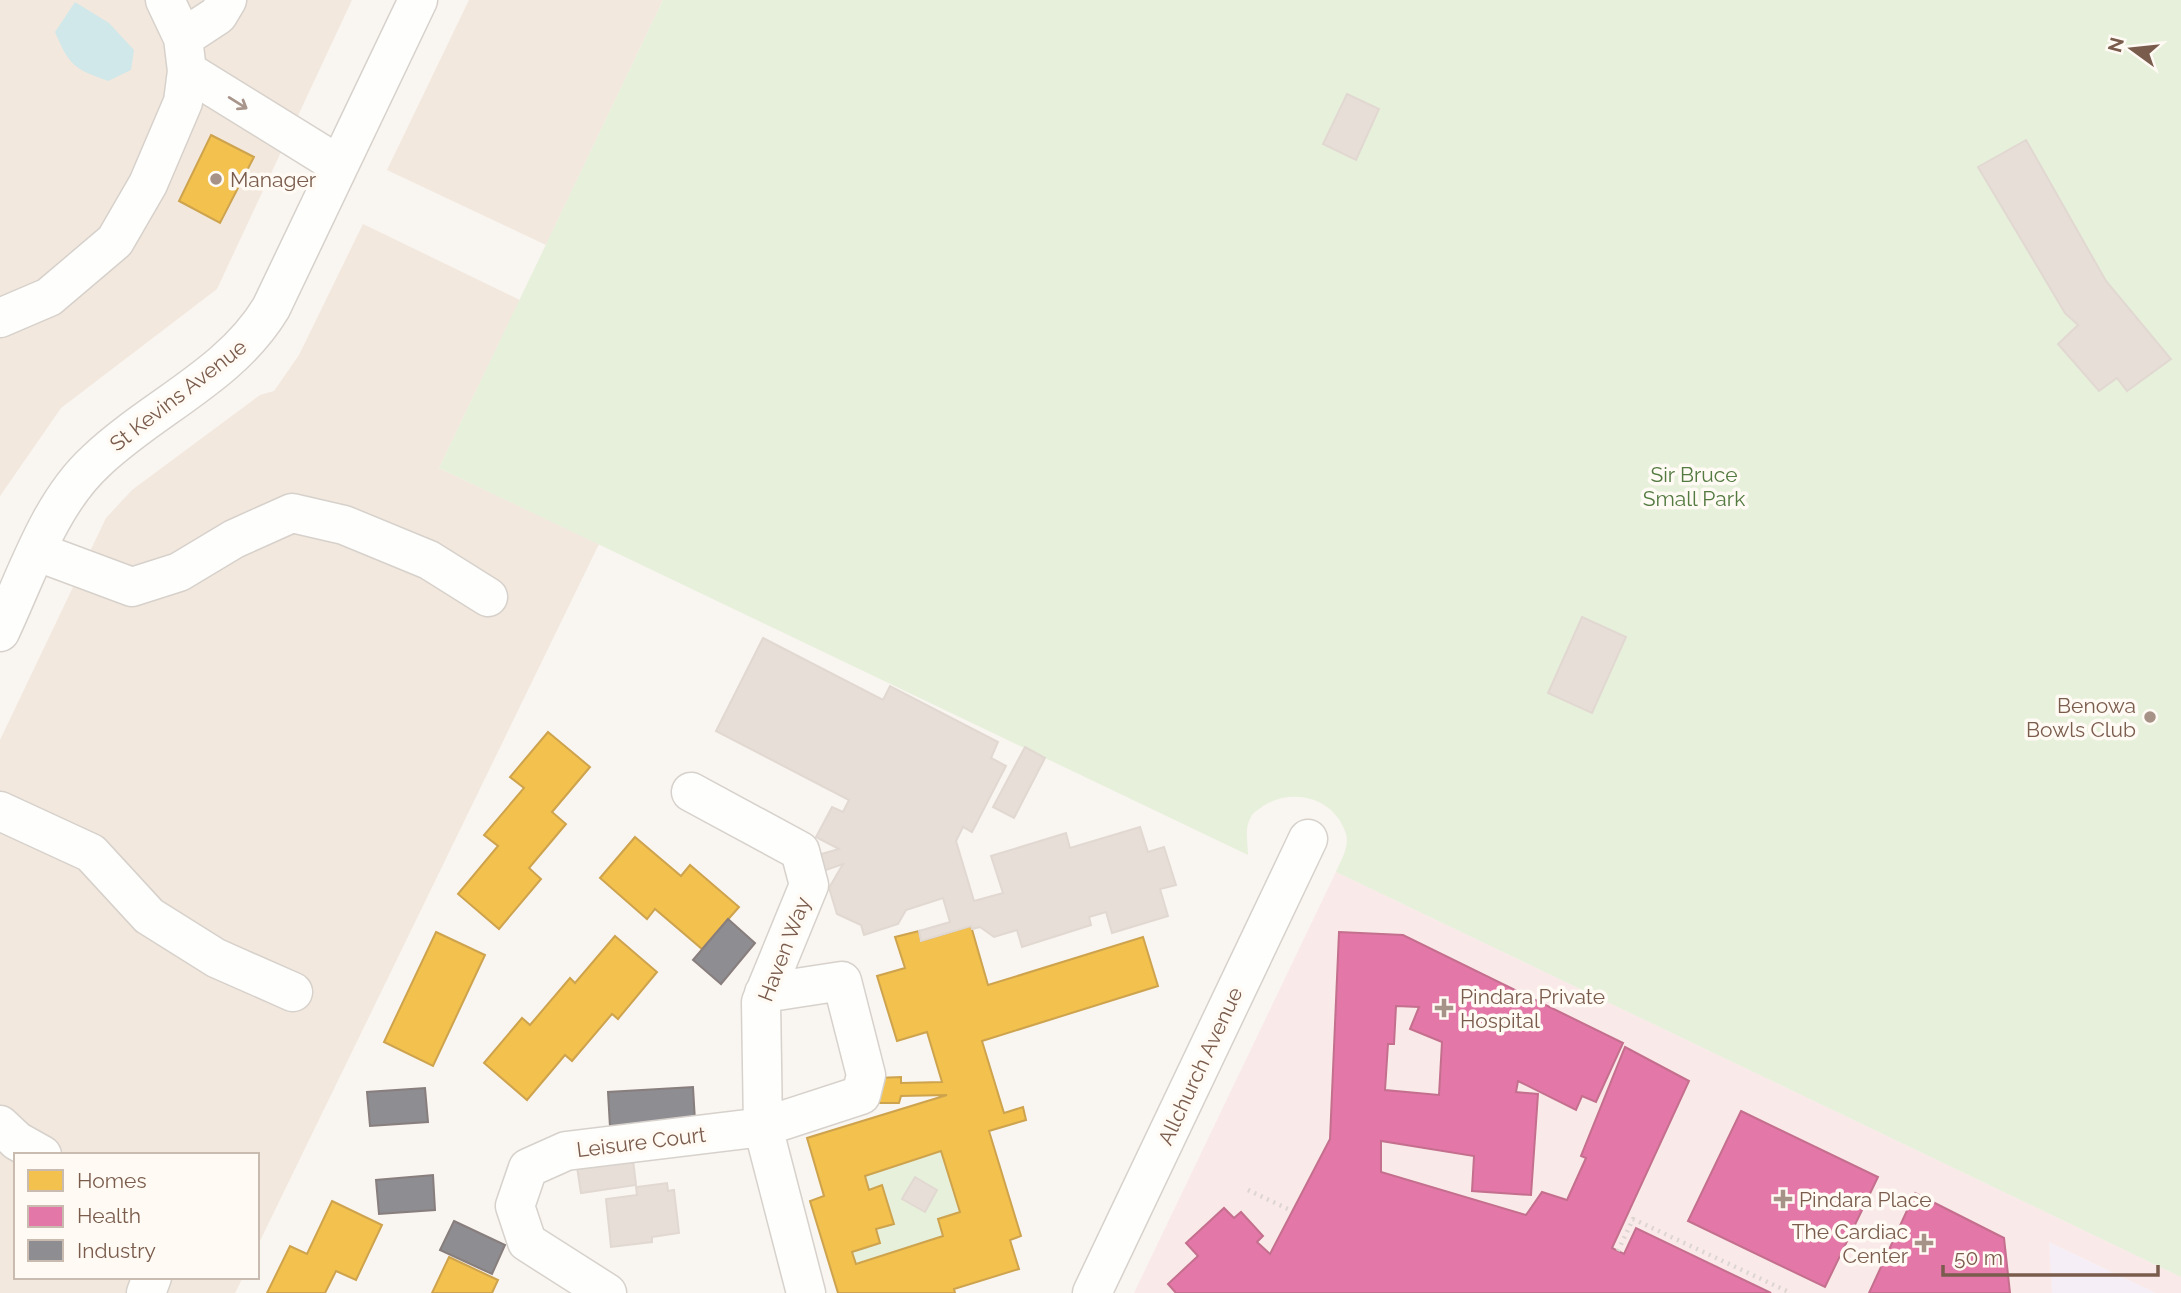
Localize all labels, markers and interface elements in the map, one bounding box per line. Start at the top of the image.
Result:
north arrow [2097,14,2167,84]
text: N [2103,35,2128,54]
one-way arrow [228,96,248,110]
place label: Manager [230,167,317,192]
marker: Manager [208,171,224,187]
street label: St Kevins Avenue [105,334,251,456]
park label: Sir Bruce Small Park [1643,462,1745,511]
place label: Benowa Bowls Club [2026,693,2136,742]
marker: Benowa Bowls Club [2142,709,2158,725]
street label: Haven Way [753,893,815,1005]
street label: Allchurch Avenue [1153,983,1247,1149]
place label: Pindara Private Hospital [1460,984,1605,1033]
marker: Pindara Private Hospital [1434,998,1454,1018]
street label: Leisure Court [575,1122,707,1162]
legend [14,1153,259,1279]
text: Homes [77,1168,147,1193]
place label: Pindara Place [1799,1187,1932,1212]
marker: Pindara Place [1773,1189,1793,1209]
text: Health [77,1203,141,1228]
place label: The Cardiac Center [1792,1219,1909,1268]
marker: The Cardiac Center [1914,1233,1934,1253]
scale bar [1943,1234,2158,1278]
text: Industry [77,1238,156,1263]
text: 50 m [1954,1245,2003,1270]

